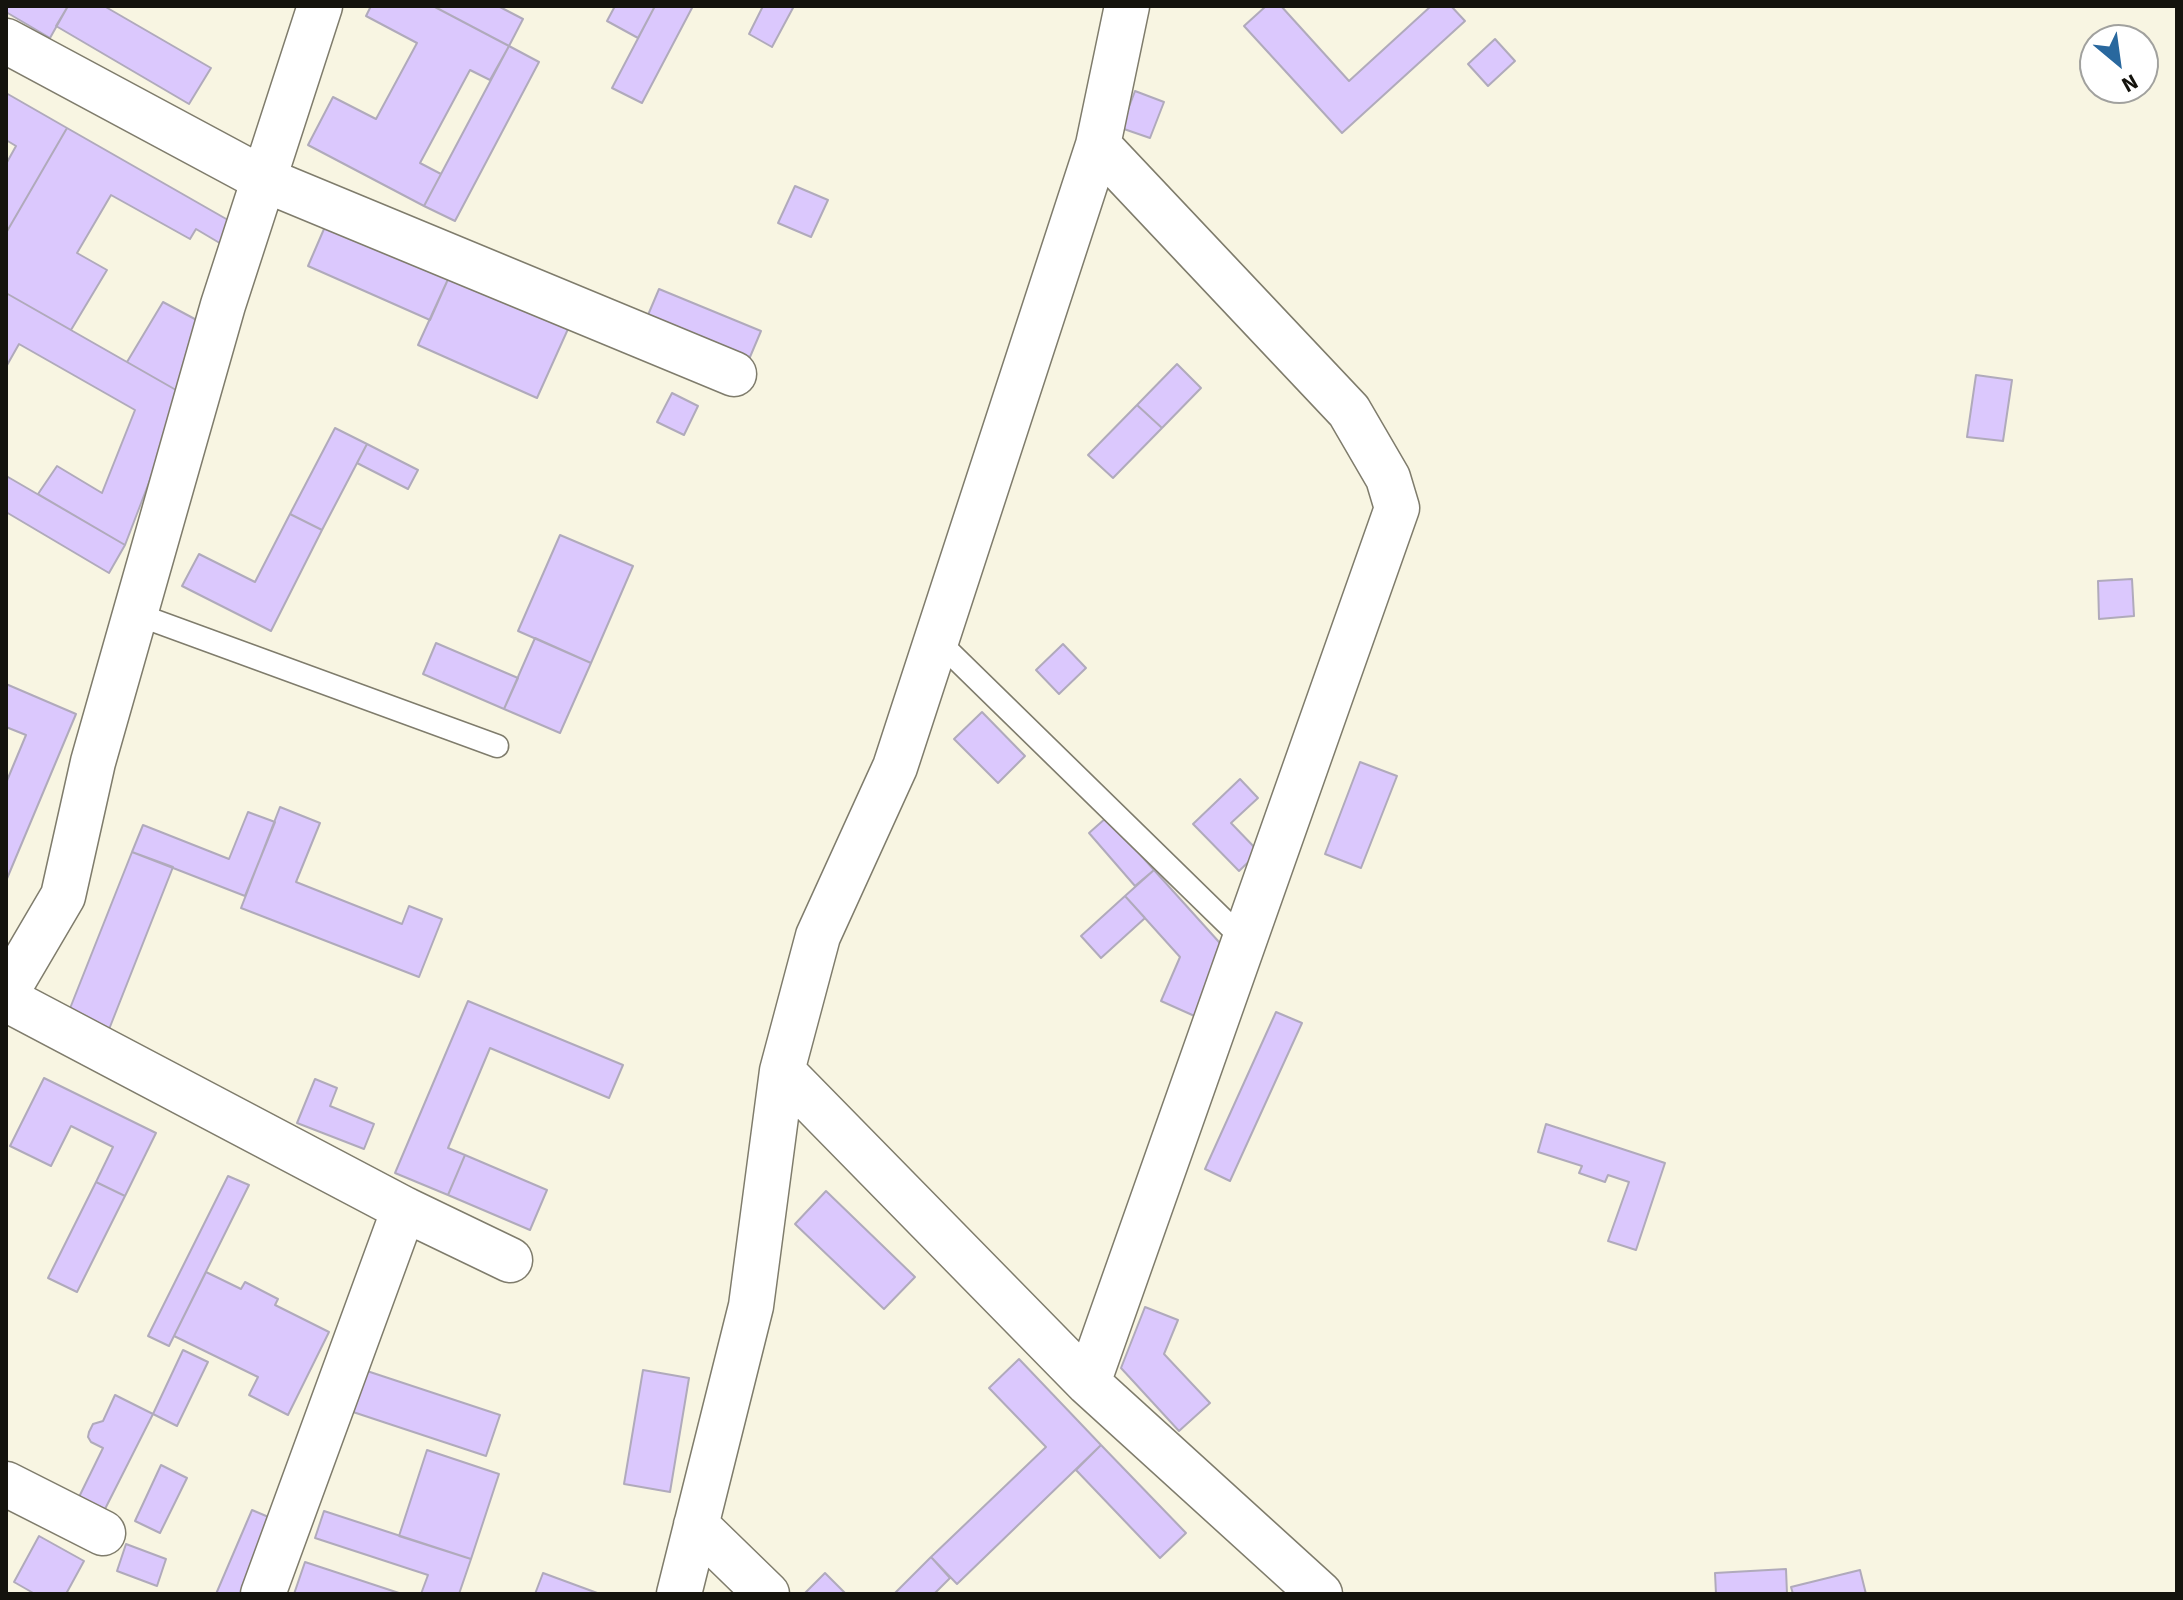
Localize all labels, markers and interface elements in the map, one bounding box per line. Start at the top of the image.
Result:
north arrow [2079,24,2159,104]
text: N [2116,66,2144,101]

